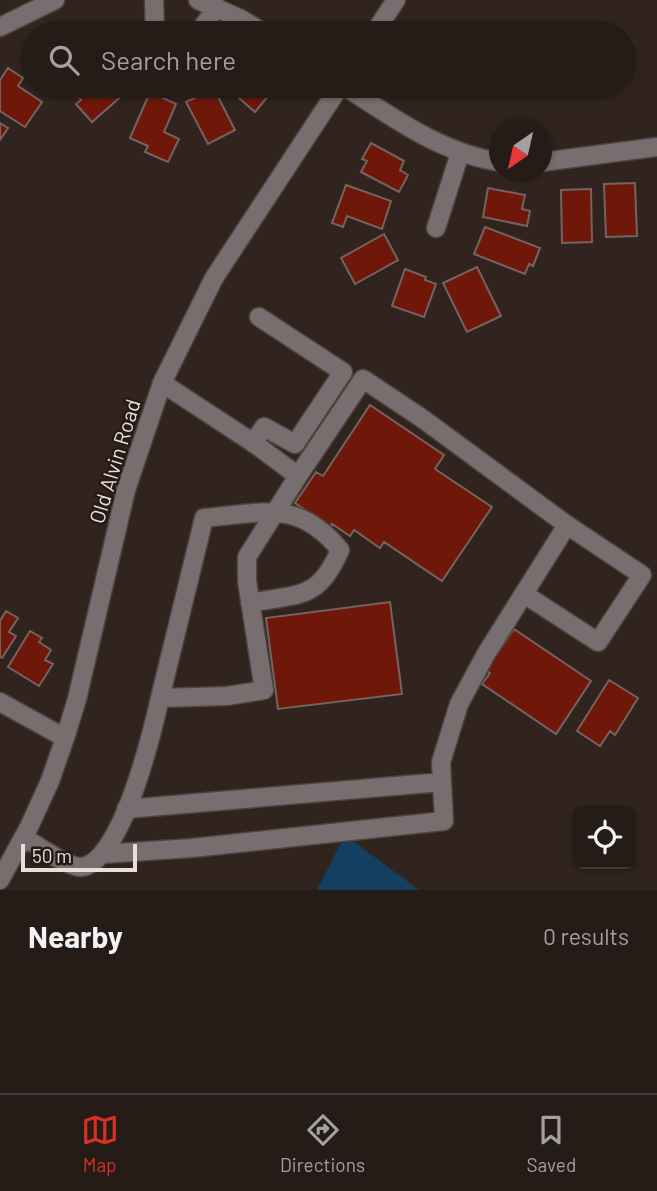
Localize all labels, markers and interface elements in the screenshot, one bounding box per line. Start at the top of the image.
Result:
search box [21,21,636,98]
icon: search [45,41,83,79]
text: Search here [101,44,236,75]
north arrow [489,119,552,182]
street label: Old Alvin Road [83,396,145,526]
map controls [573,806,636,869]
button: locate [573,806,636,869]
scale bar [21,841,136,873]
text: 50 m [32,844,72,867]
text: Nearby [28,918,123,954]
text: 0 results [543,922,629,950]
tab: Map [81,1111,119,1176]
tab: Directions [280,1111,365,1176]
tab: Saved [526,1111,576,1176]

